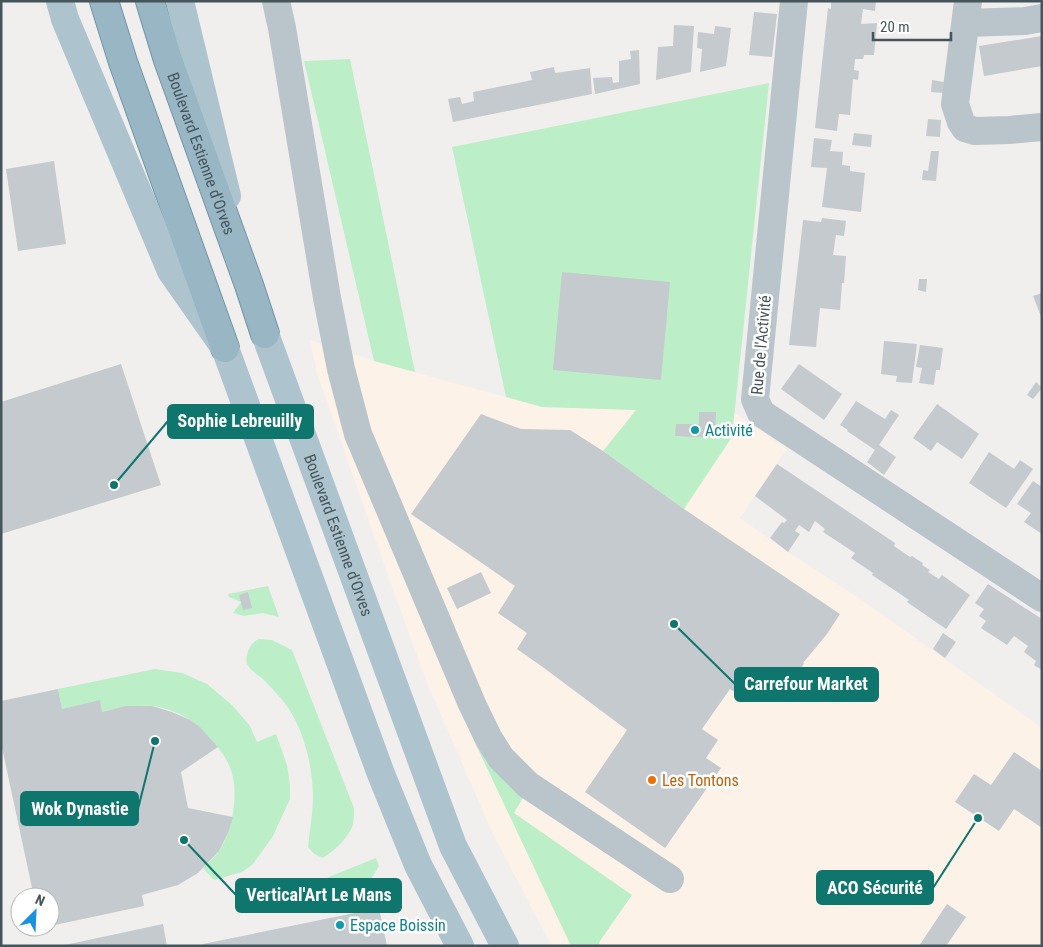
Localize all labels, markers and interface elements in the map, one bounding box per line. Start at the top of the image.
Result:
scale bar [873,10,950,42]
text: 20 m [880,18,910,36]
street label: Boulevard Estienne d'Orves [164,70,240,237]
street label: Rue de l'Activité [747,294,775,396]
callout: Sophie Lebreuilly [168,405,313,438]
text: Sophie Lebreuilly [178,410,302,431]
place label: Activité [705,421,753,440]
marker: Activité [689,424,701,436]
street label: Boulevard Estienne d'Orves [300,451,377,618]
callout: Carrefour Market [735,668,878,701]
text: Carrefour Market [744,673,868,694]
place label: Les Tontons [662,771,739,790]
marker: Les Tontons [646,774,658,786]
callout: Wok Dynastie [21,792,138,825]
text: Wok Dynastie [31,798,129,819]
callout: ACO Sécurité [817,871,933,904]
text: ACO Sécurité [827,877,923,898]
callout: Vertical'Art Le Mans [236,879,401,912]
text: Vertical'Art Le Mans [246,884,392,905]
north arrow [10,887,60,937]
text: N [33,891,47,909]
place label: Espace Boissin [350,916,446,935]
marker: Espace Boissin [334,919,346,931]

